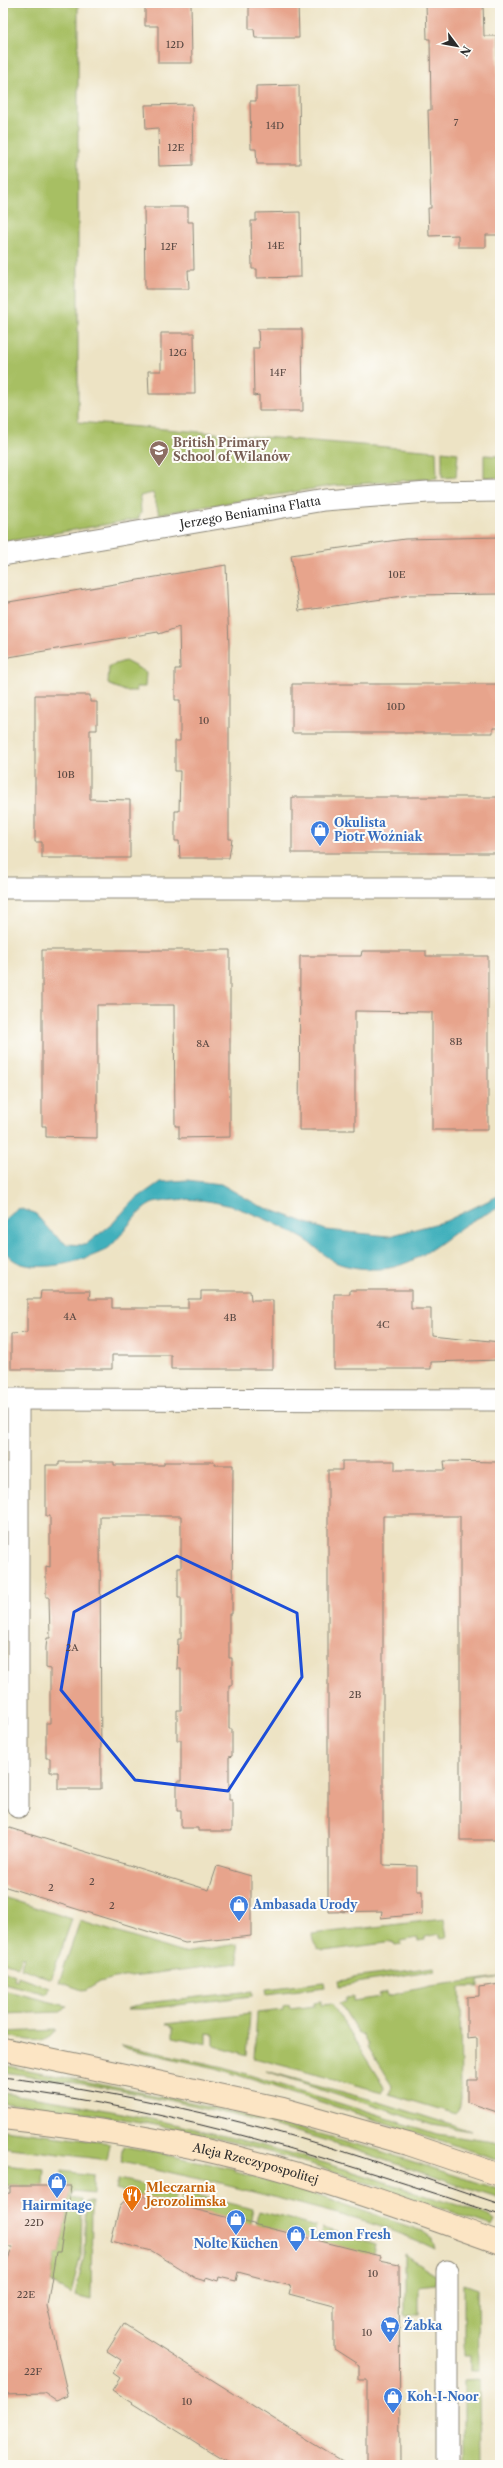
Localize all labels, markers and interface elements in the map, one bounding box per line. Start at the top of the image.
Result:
north arrow [437,26,477,66]
house number: 12D [166,38,184,51]
text: N [457,44,474,59]
house number: 7 [454,116,459,129]
house number: 14D [266,119,284,132]
house number: 12E [168,141,185,154]
house number: 14E [268,239,285,252]
house number: 12F [161,240,178,253]
house number: 12G [169,346,187,359]
house number: 14F [270,366,287,379]
place label: British Primary School of Wilanów [173,435,291,464]
school or university icon: British Primary School of Wilanów [148,439,170,467]
street label: Jerzego Beniamina Flatta [177,493,323,532]
house number: 10E [388,568,406,581]
house number: 10D [387,700,405,713]
house number: 10 [199,714,209,727]
house number: 10B [57,768,75,781]
place label: Okulista Piotr Woźniak [334,815,423,844]
shop icon: Okulista Piotr Woźniak [309,819,331,847]
house number: 8B [450,1035,462,1048]
house number: 8A [196,1037,210,1050]
house number: 4A [63,1310,77,1323]
house number: 4B [224,1311,236,1324]
house number: 4C [376,1318,390,1331]
house number: 2A [65,1641,79,1654]
house number: 2B [349,1688,361,1701]
house number: 2 [89,1875,95,1888]
house number: 2 [48,1881,54,1894]
shop icon: Ambasada Urody [228,1894,250,1922]
place label: Ambasada Urody [252,1897,358,1912]
house number: 2 [109,1899,115,1912]
street label: Aleja Rzeczypospolitej [191,2139,320,2187]
shop icon: Hairmitage [46,2171,68,2199]
place label: Mleczarnia Jerozolimska [144,2180,227,2209]
restaurant icon: Mleczarnia Jerozolimska [121,2184,143,2212]
place label: Hairmitage [22,2198,92,2213]
shop icon: Nolte Küchen [225,2208,247,2236]
house number: 22D [24,2216,44,2229]
shop icon: Lemon Fresh [285,2224,307,2252]
place label: Lemon Fresh [310,2227,392,2242]
place label: Nolte Küchen [194,2236,279,2251]
house number: 10 [368,2267,378,2280]
house number: 22E [17,2288,35,2301]
supermarket icon: Żabka [379,2315,401,2343]
place label: Żabka [404,2317,443,2333]
house number: 10 [362,2326,372,2339]
house number: 22F [24,2365,43,2378]
shop icon: Koh-I-Noor [382,2386,404,2414]
place label: Koh-I-Noor [407,2389,479,2404]
house number: 10 [182,2395,192,2408]

